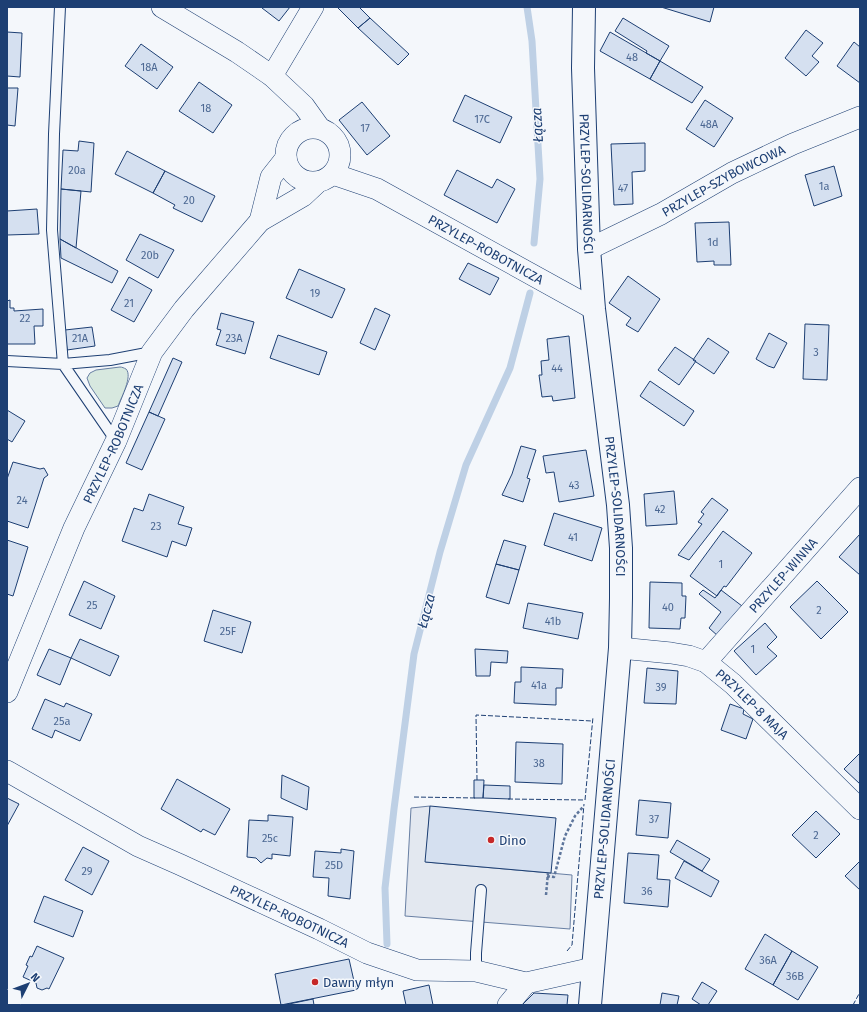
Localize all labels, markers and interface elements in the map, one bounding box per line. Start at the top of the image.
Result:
house number: 48 [626,51,638,64]
house number: 18A [140,61,158,74]
house number: 18 [201,102,211,115]
water label: Łącza [528,107,547,143]
house number: 17C [474,113,490,126]
street label: PRZYLEP-SOLIDARNOŚCI [577,113,596,255]
house number: 48A [700,118,719,131]
house number: 17 [360,122,370,135]
street label: PRZYLEP-SZYBOWCOWA [659,142,788,220]
house number: 20a [68,164,86,177]
house number: 1a [819,180,829,193]
house number: 47 [618,182,628,195]
house number: 20 [183,194,195,207]
street label: PRZYLEP-ROBOTNICZA [425,212,546,288]
house number: 1d [707,236,719,249]
house number: 20b [141,249,159,262]
house number: 19 [310,287,320,300]
house number: 21 [124,297,134,310]
house number: 22 [20,312,30,325]
house number: 21A [72,332,89,345]
house number: 23A [225,332,243,345]
house number: 3 [813,346,819,359]
house number: 44 [551,362,563,375]
street label: PRZYLEP-ROBOTNICZA [80,381,146,506]
street label: PRZYLEP-SOLIDARNOŚCI [602,435,628,577]
house number: 43 [568,479,580,492]
house number: 24 [17,494,28,507]
house number: 42 [654,503,666,516]
house number: 23 [151,520,161,533]
house number: 41 [568,531,578,544]
street label: PRZYLEP-WINNA [746,534,821,616]
house number: 1 [719,558,723,571]
water label: Łącza [414,592,439,630]
house number: 25 [87,599,98,612]
house number: 40 [662,601,674,614]
house number: 2 [816,604,822,617]
house number: 41b [545,615,561,628]
house number: 25F [220,625,237,638]
house number: 1 [751,643,755,656]
street label: PRZYLEP-8 MAJA [713,666,792,743]
house number: 41a [531,679,547,692]
house number: 39 [655,681,667,694]
house number: 25a [54,715,70,728]
house number: 38 [533,757,545,770]
street label: PRZYLEP-SOLIDARNOŚCI [591,758,618,900]
house number: 37 [649,813,659,826]
house number: 2 [813,829,819,842]
house number: 25c [262,832,278,845]
place label: Dino [499,833,526,848]
marker: Dino [486,835,496,845]
house number: 25D [325,859,343,872]
house number: 29 [81,865,93,878]
street label: PRZYLEP-ROBOTNICZA [228,882,352,951]
house number: 36 [641,885,653,898]
house number: 36A [759,954,778,967]
north arrow [8,964,48,1004]
house number: 36B [786,970,804,983]
text: N [28,971,42,985]
place label: Dawny młyn [323,975,394,990]
marker: Dawny młyn [310,977,320,987]

